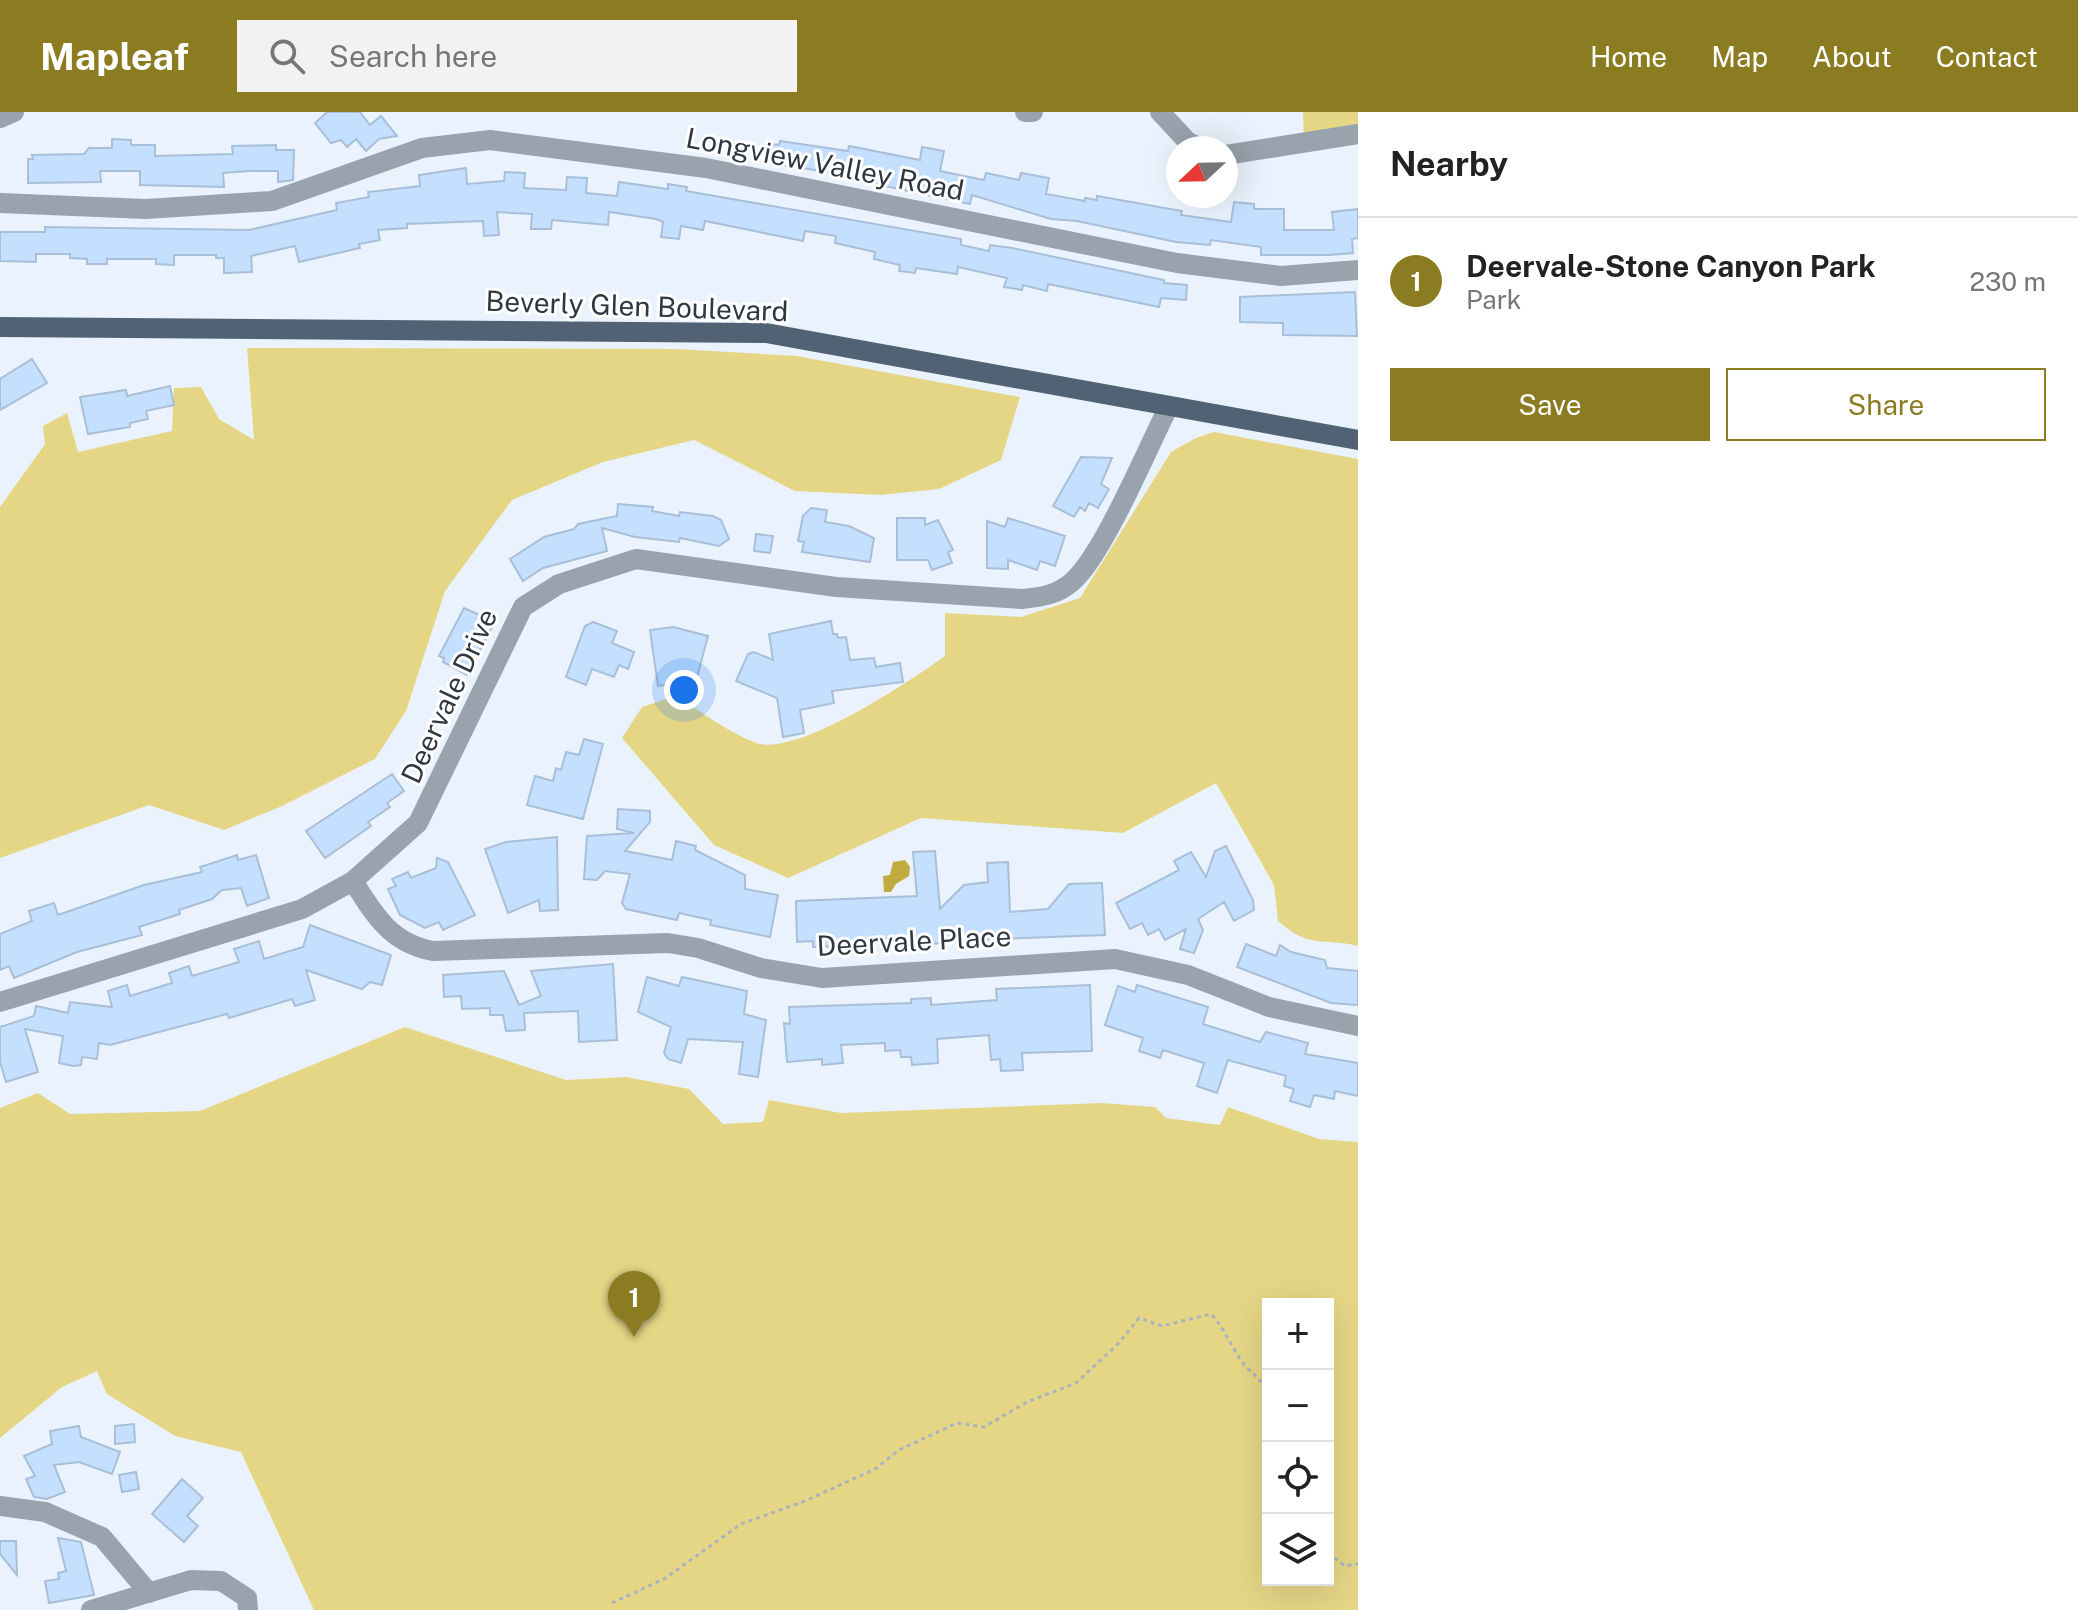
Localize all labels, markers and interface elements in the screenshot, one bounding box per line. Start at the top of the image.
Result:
search box [237,20,797,92]
text: Mapleaf [40,34,189,79]
icon: search [265,34,309,78]
text: Search here [329,38,497,74]
text: Home [1590,40,1667,73]
text: Map [1711,40,1768,73]
text: About [1812,40,1892,73]
text: Contact [1936,40,2038,73]
street label: Longview Valley Road [683,120,967,207]
north arrow [1166,136,1238,208]
text: Nearby [1390,144,1508,184]
text: Deervale-Stone Canyon Park [1466,248,1876,284]
text: 1 [1410,266,1422,297]
text: 230 m [1970,266,2046,297]
street label: Beverly Glen Boulevard [485,284,789,327]
text: Park [1466,284,1521,315]
button: Save [1390,368,1710,441]
button: Share [1726,368,2046,441]
street label: Deervale Drive [394,603,503,788]
your location [664,670,704,710]
street label: Deervale Place [816,919,1012,962]
pin: 1 [608,1271,660,1337]
map controls [1262,1298,1334,1586]
button: + [1262,1298,1334,1370]
button: − [1262,1370,1334,1442]
button: locate [1262,1442,1334,1514]
button: layers [1262,1514,1334,1586]

